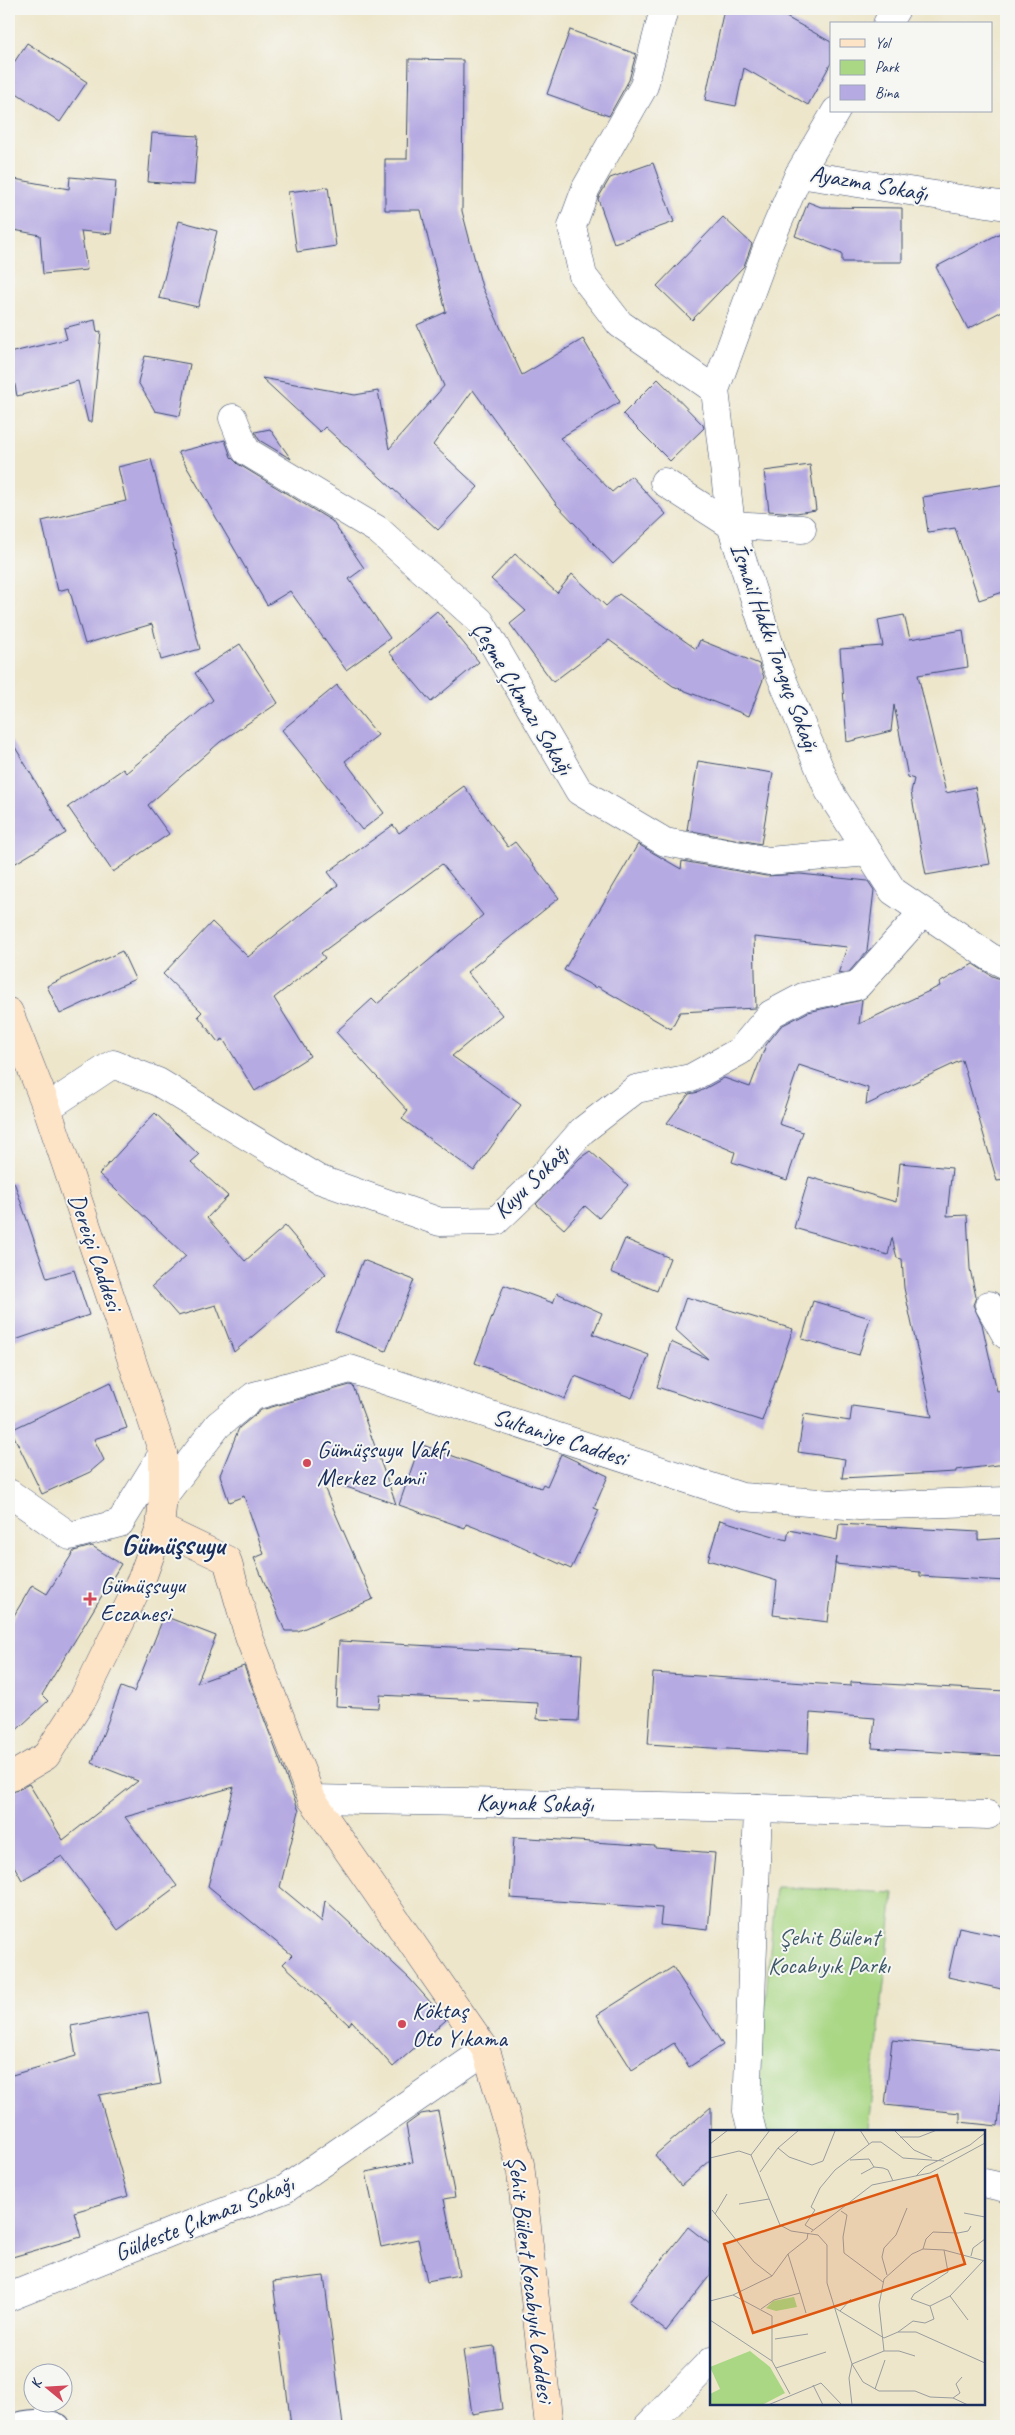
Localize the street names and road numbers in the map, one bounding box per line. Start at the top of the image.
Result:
street label: Ayazma Sokağı [808,158,932,208]
street label: İsmail Hakkı Tonguç Sokağı [723,539,827,757]
street label: Çeşme Çıkmazı Sokağı [465,616,581,781]
street label: Kuyu Sokağı [487,1136,577,1225]
street label: Dereiçi Caddesi [62,1189,131,1317]
street label: Sultaniye Caddesi [489,1401,633,1474]
street label: Kaynak Sokağı [476,1787,595,1819]
street label: Şehit Bülent Kocabıyık Caddesi [501,2154,561,2407]
street label: Güldeste Çıkmazı Sokağı [110,2168,299,2268]

